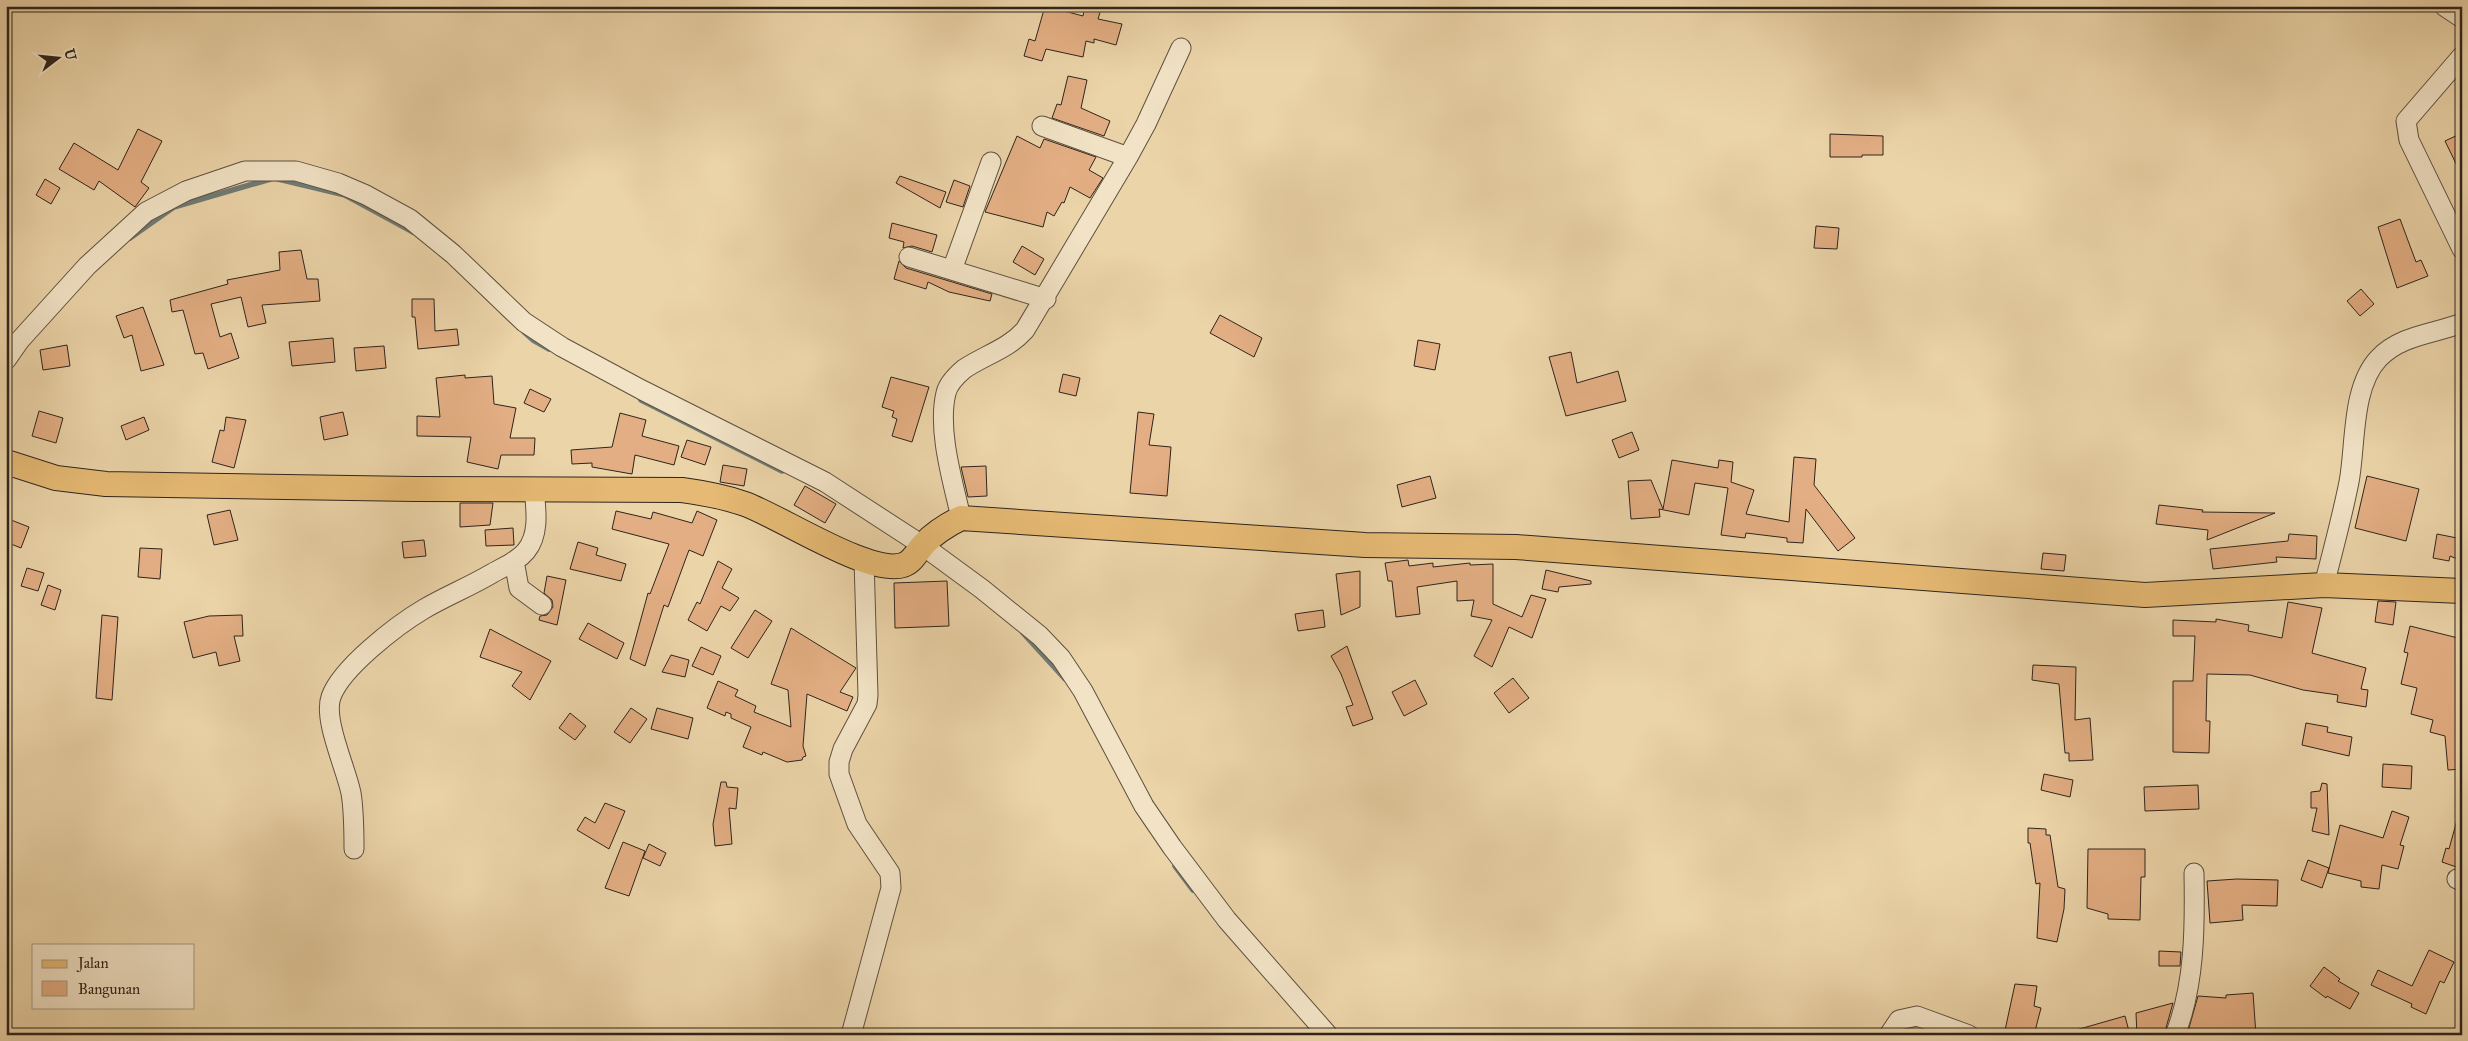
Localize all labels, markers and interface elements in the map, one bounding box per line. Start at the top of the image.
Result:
north arrow [32,32,82,82]
text: U [60,47,80,63]
legend [32,944,195,1008]
text: Jalan [76,954,109,973]
text: Bangunan [78,980,140,998]

